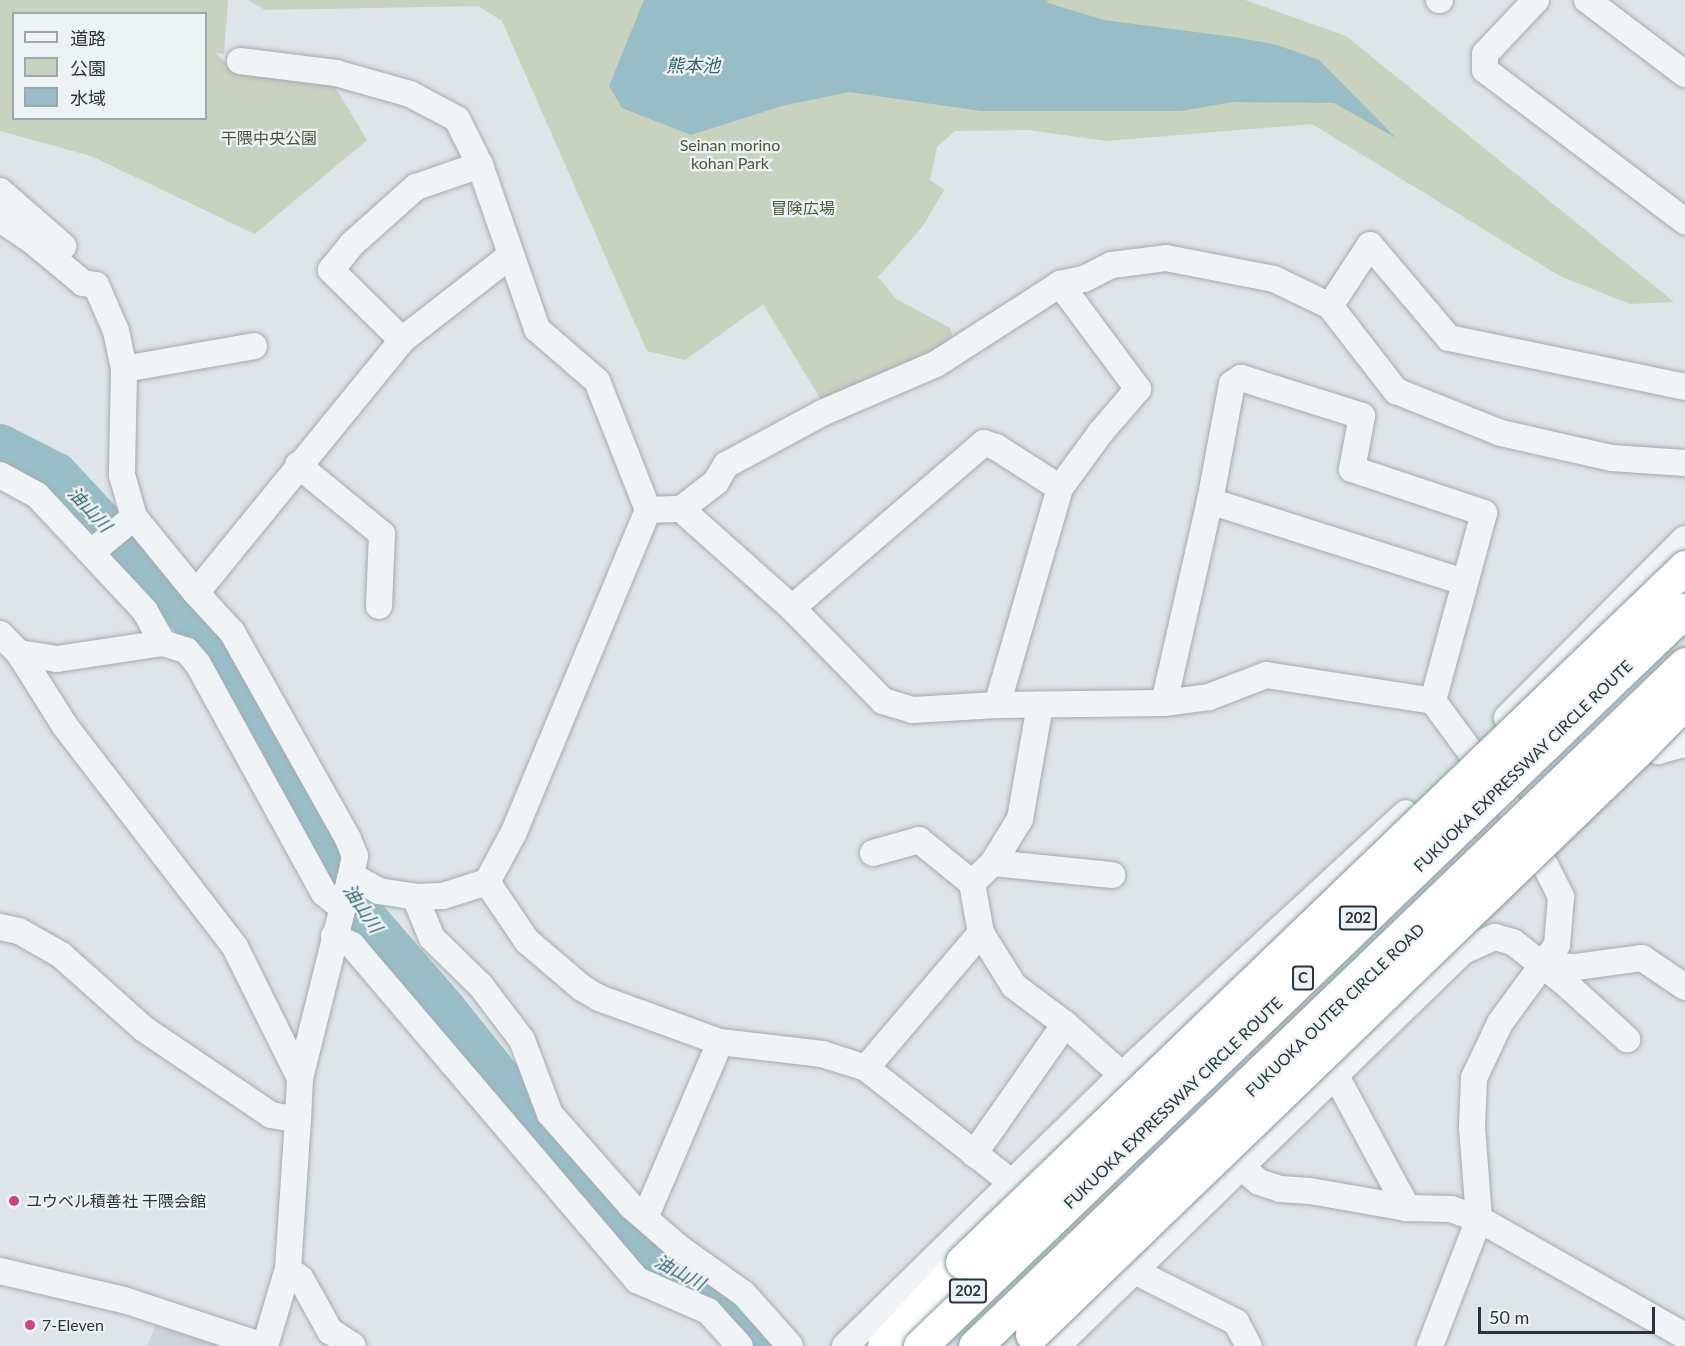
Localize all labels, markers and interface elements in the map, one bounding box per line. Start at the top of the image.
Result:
legend [12,12,207,120]
text: 道路 [70,27,106,49]
water label: 熊本池 [666,54,720,76]
text: 公園 [70,57,106,79]
text: 水域 [70,87,106,109]
park label: 干隈中央公園 [221,128,317,148]
park label: Seinan morino kohan Park [680,135,780,173]
park label: 冒険広場 [771,198,835,218]
water label: 油山川 [64,482,116,536]
street label: FUKUOKA EXPRESSWAY CIRCLE ROUTE [1409,656,1637,876]
water label: 油山川 [339,880,387,936]
road number: 202 [1338,906,1378,930]
street label: FUKUOKA OUTER CIRCLE ROAD [1241,919,1429,1101]
road number: C [1291,966,1315,990]
street label: FUKUOKA EXPRESSWAY CIRCLE ROUTE [1059,993,1287,1213]
place label: ユウベル積善社 干隈会館 [26,1191,206,1211]
marker: ユウベル積善社 干隈会館 [7,1194,21,1208]
water label: 油山川 [651,1250,709,1294]
road number: 202 [948,1279,988,1303]
scale bar [1481,1295,1658,1333]
text: 50 m [1489,1306,1529,1328]
place label: 7-Eleven [42,1315,104,1335]
marker: 7-Eleven [23,1318,37,1332]

